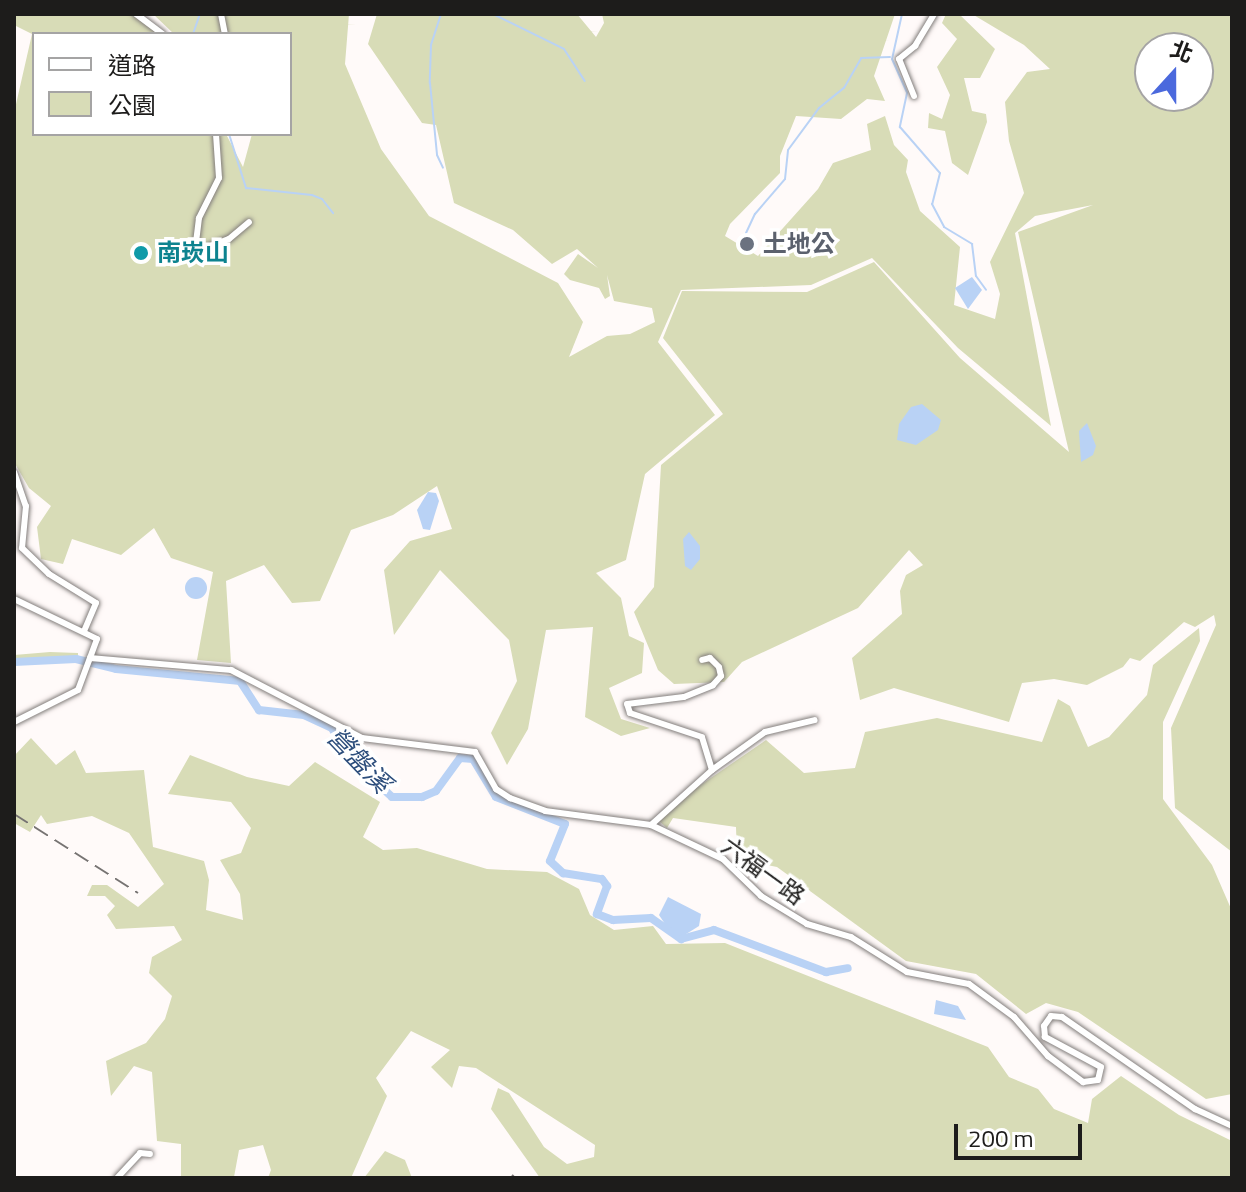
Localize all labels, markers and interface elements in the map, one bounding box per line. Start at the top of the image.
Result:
legend [32,32,292,136]
north arrow [1134,32,1214,112]
text: 北 [1166,32,1198,71]
text: 道路 [108,47,156,83]
text: 公園 [108,87,156,123]
place label: 土地公 [763,230,835,258]
marker: 土地公 [738,235,756,253]
place label: 南崁山 [157,239,229,267]
marker: 南崁山 [132,244,150,262]
water label: 營盤溪 [321,721,397,799]
street label: 六福一路 [716,831,810,911]
scale bar [958,1108,1086,1158]
text: 200 m [968,1120,1034,1156]

